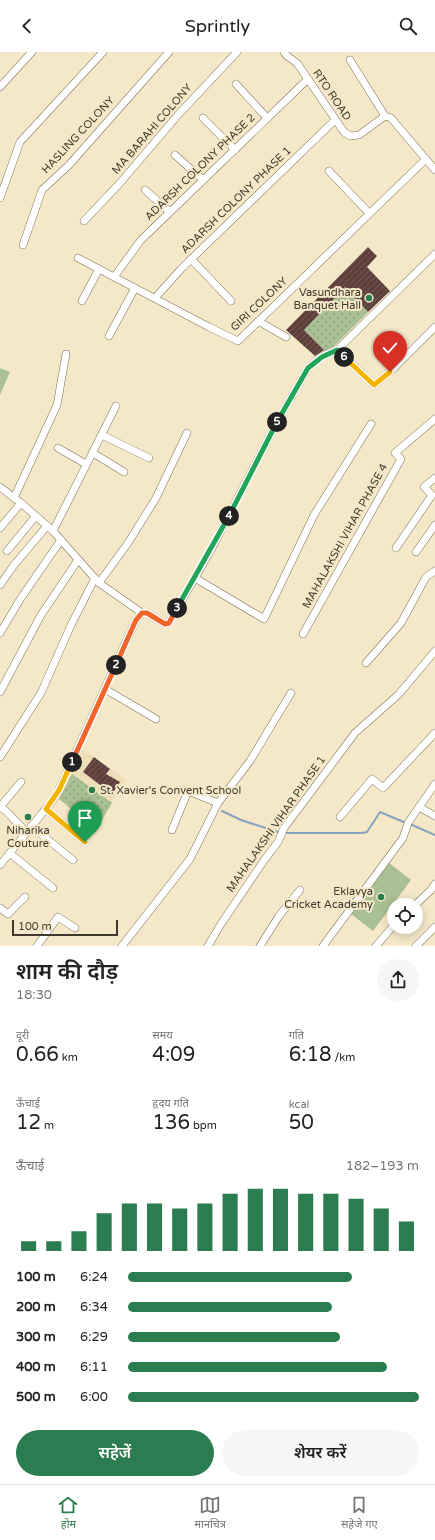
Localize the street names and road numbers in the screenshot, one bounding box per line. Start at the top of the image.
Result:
street label: RTO ROAD [310,67,354,123]
street label: MA BARAHI COLONY [109,81,195,177]
street label: HASLING COLONY [39,94,117,176]
street label: ADARSH COLONY PHASE 2 [142,111,258,223]
street label: ADARSH COLONY PHASE 1 [178,144,294,256]
street label: GIRI COLONY [228,274,290,334]
street label: MAHALAKSHI VIHAR PHASE 4 [300,461,390,611]
street label: MAHALAKSHI VIHAR PHASE 1 [224,753,328,895]

